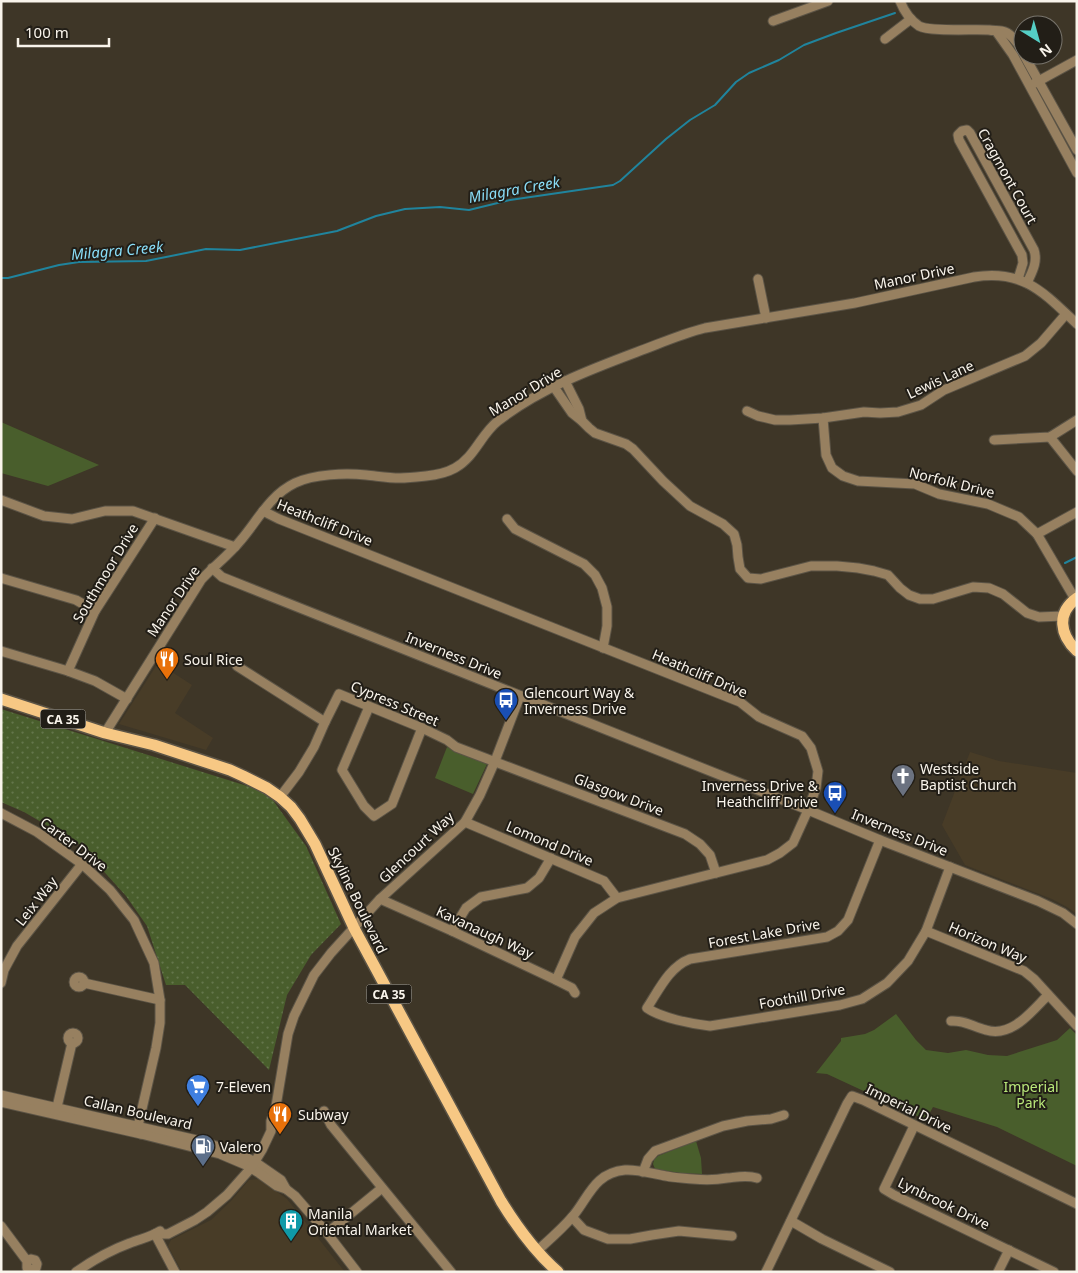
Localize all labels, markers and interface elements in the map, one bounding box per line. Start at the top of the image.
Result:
scale bar [18,15,109,47]
north arrow [1013,15,1063,65]
text: 100 m [25,22,69,42]
text: N [1036,40,1056,62]
street label: Cragmont Court [974,125,1042,227]
water label: Milagra Creek [467,171,562,207]
water label: Milagra Creek [70,236,165,264]
street label: Manor Drive [872,258,956,294]
street label: Lewis Lane [904,355,977,403]
street label: Manor Drive [485,362,565,420]
street label: Norfolk Drive [907,462,997,502]
street label: Heathcliff Drive [274,494,376,550]
street label: Southmoor Drive [68,520,142,626]
street label: Manor Drive [142,562,204,640]
street label: Inverness Drive [403,627,505,683]
street label: Heathcliff Drive [649,644,751,702]
restaurant icon: Soul Rice [154,646,180,680]
place label: Soul Rice [184,650,243,669]
street label: Cypress Street [348,676,442,730]
place label: Glencourt Way & Inverness Drive [524,683,635,718]
bus stop icon: Glencourt Way & Inverness Drive [493,687,519,721]
road number: CA 35 [40,710,86,729]
place label: Westside Baptist Church [920,759,1017,794]
church icon: Westside Baptist Church [890,763,916,797]
street label: Glasgow Drive [572,768,667,820]
place label: Inverness Drive & Heathcliff Drive [702,776,819,811]
bus stop icon: Inverness Drive & Heathcliff Drive [822,780,848,814]
street label: Inverness Drive [849,804,951,860]
street label: Glencourt Way [374,807,458,887]
street label: Carter Drive [37,812,112,876]
street label: Lomond Drive [504,816,597,870]
street label: Skyline Boulevard [324,844,392,956]
street label: Leix Way [11,872,62,930]
street label: Kavanaugh Way [433,901,538,963]
street label: Forest Lake Drive [707,914,822,952]
street label: Horizon Way [946,917,1031,967]
street label: Foothill Drive [758,979,847,1013]
road number: CA 35 [366,984,412,1004]
supermarket icon: 7-Eleven [185,1073,211,1107]
place label: 7-Eleven [216,1077,271,1096]
park label: Imperial Park [1003,1077,1059,1112]
street label: Imperial Drive [863,1079,955,1137]
street label: Callan Boulevard [82,1090,194,1134]
restaurant icon: Subway [267,1101,293,1135]
place label: Subway [298,1105,350,1124]
fuel station icon: Valero [190,1133,216,1167]
place label: Valero [220,1137,261,1156]
street label: Lynbrook Drive [895,1173,993,1233]
place label: Manila Oriental Market [308,1204,412,1239]
building icon: Manila Oriental Market [278,1208,304,1242]

